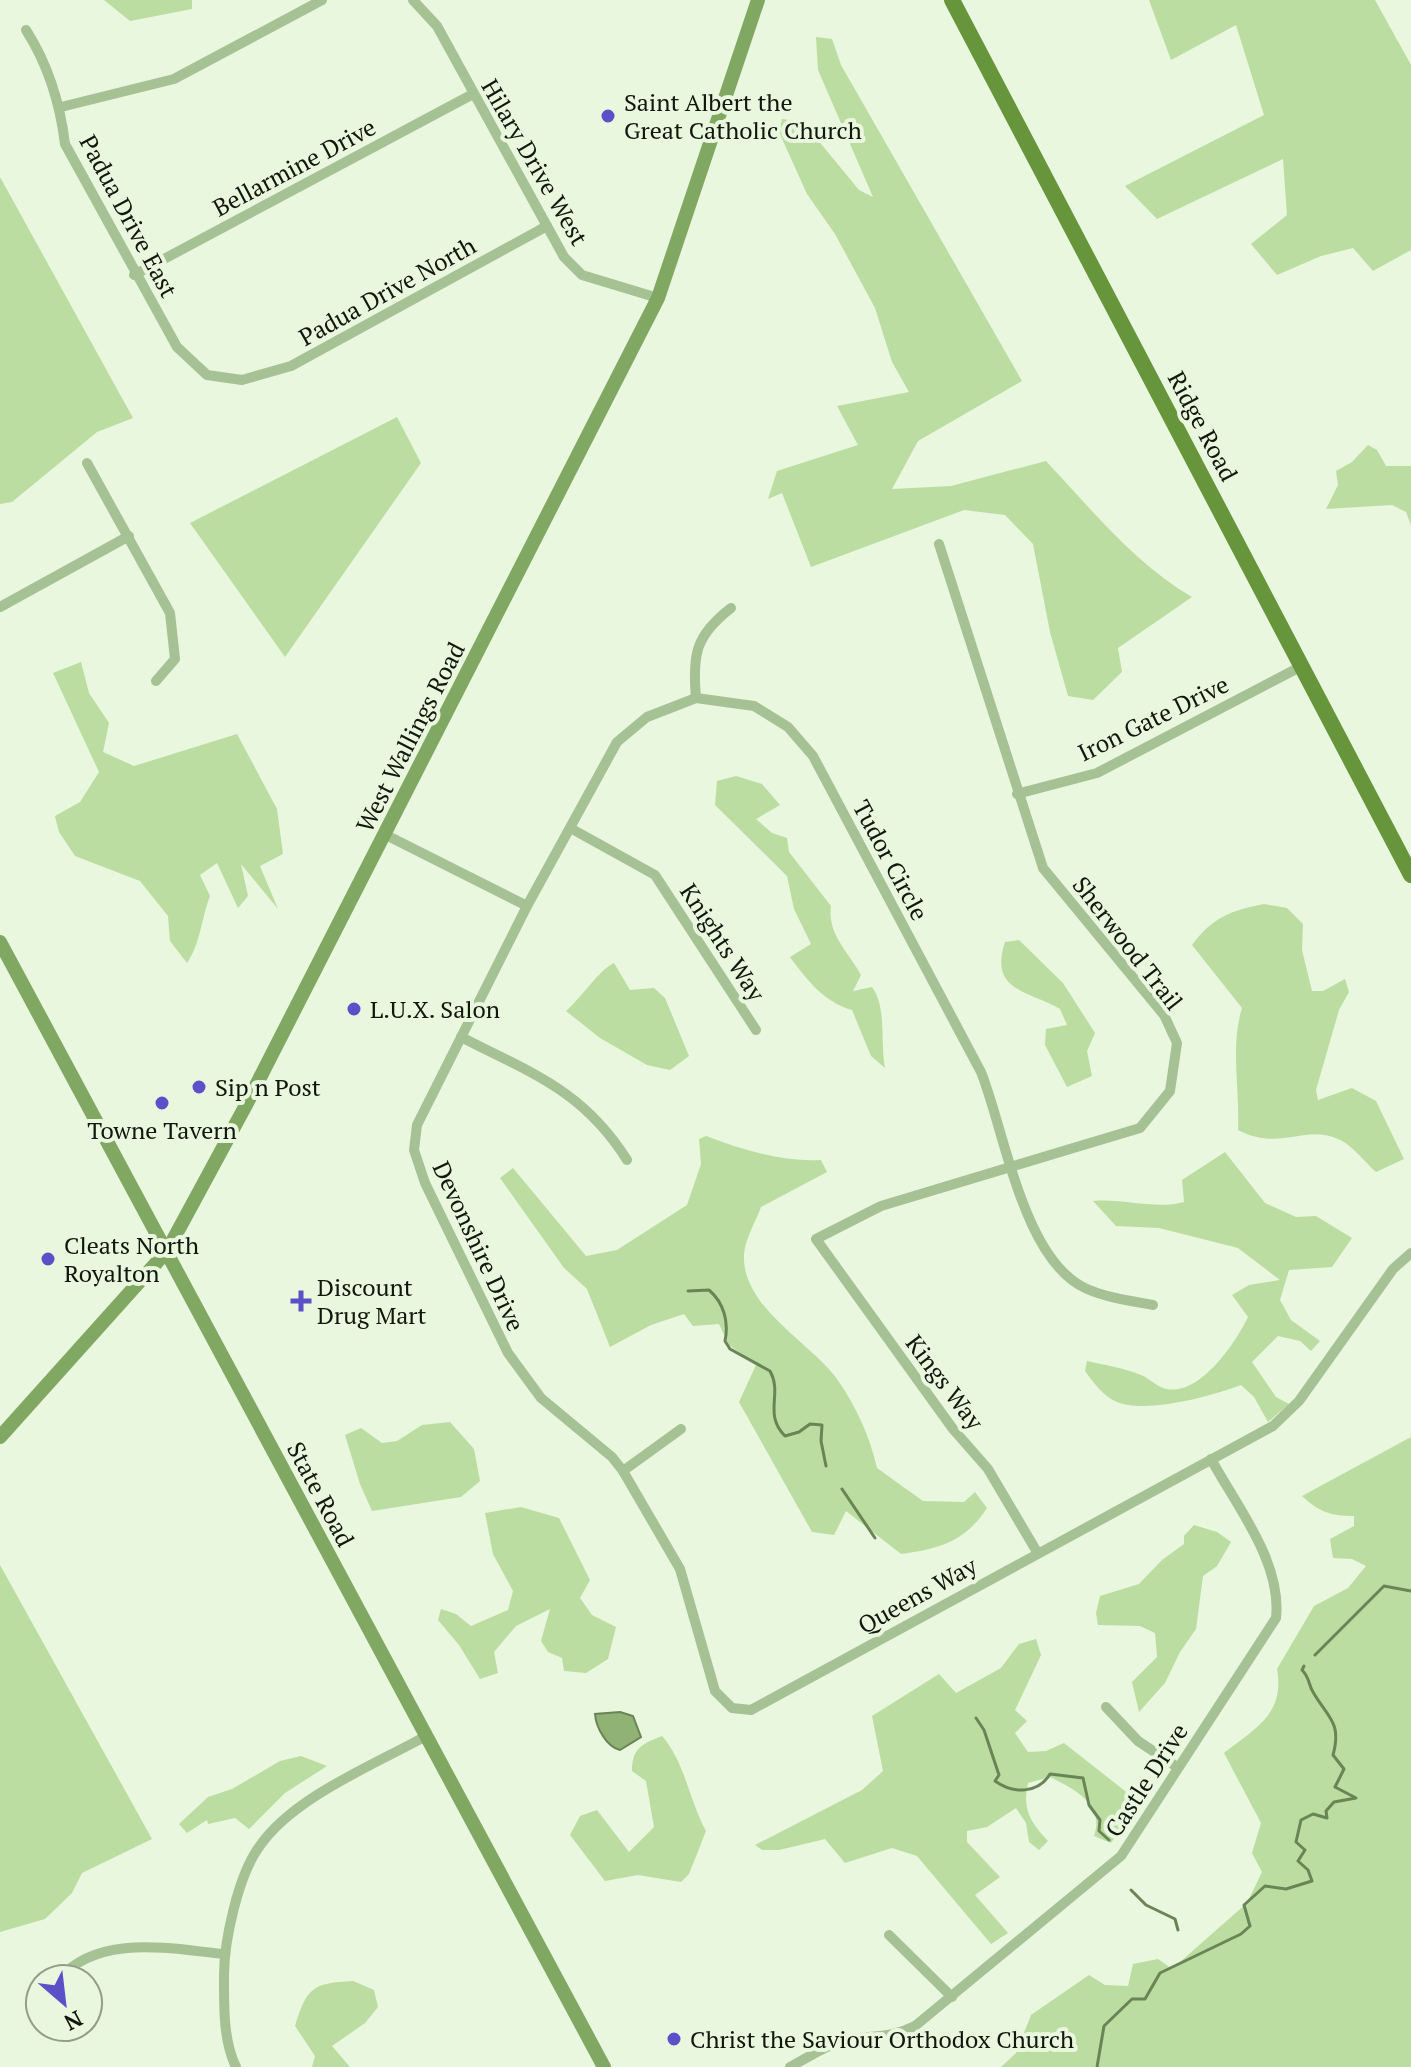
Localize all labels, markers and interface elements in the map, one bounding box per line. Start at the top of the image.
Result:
street label: Hilary Drive West [474,73,596,251]
place label: Saint Albert the Great Catholic Church [624,86,862,146]
marker: Saint Albert the Great Catholic Church [599,107,617,125]
street label: Bellarmine Drive [207,111,381,223]
street label: Padua Drive East [73,129,185,303]
street label: Padua Drive North [293,229,481,353]
street label: Ridge Road [1161,366,1245,486]
street label: West Wallings Road [348,636,472,838]
street label: Iron Gate Drive [1072,668,1234,768]
street label: Tudor Circle [846,794,936,926]
street label: Sherwood Trail [1066,870,1190,1016]
street label: Knights Way [673,877,773,1008]
place label: L.U.X. Salon [370,993,500,1025]
marker: L.U.X. Salon [345,1000,363,1018]
place label: Sip n Post [215,1071,321,1103]
marker: Sip n Post [190,1078,208,1096]
marker: Towne Tavern [153,1094,171,1112]
place label: Towne Tavern [87,1114,237,1146]
street label: Devonshire Drive [426,1156,532,1336]
place label: Cleats North Royalton [64,1229,199,1289]
marker: Cleats North Royalton [39,1250,57,1268]
place label: Discount Drug Mart [317,1271,427,1331]
marker: Discount Drug Mart [292,1292,310,1310]
street label: Kings Way [899,1328,992,1437]
street label: State Road [280,1436,362,1552]
street label: Queens Way [852,1549,983,1641]
street label: Castle Drive [1097,1717,1195,1843]
north arrow [24,1963,104,2043]
text: N [59,2004,88,2038]
place label: Christ the Saviour Orthodox Church [690,2023,1074,2055]
marker: Christ the Saviour Orthodox Church [665,2030,683,2048]

